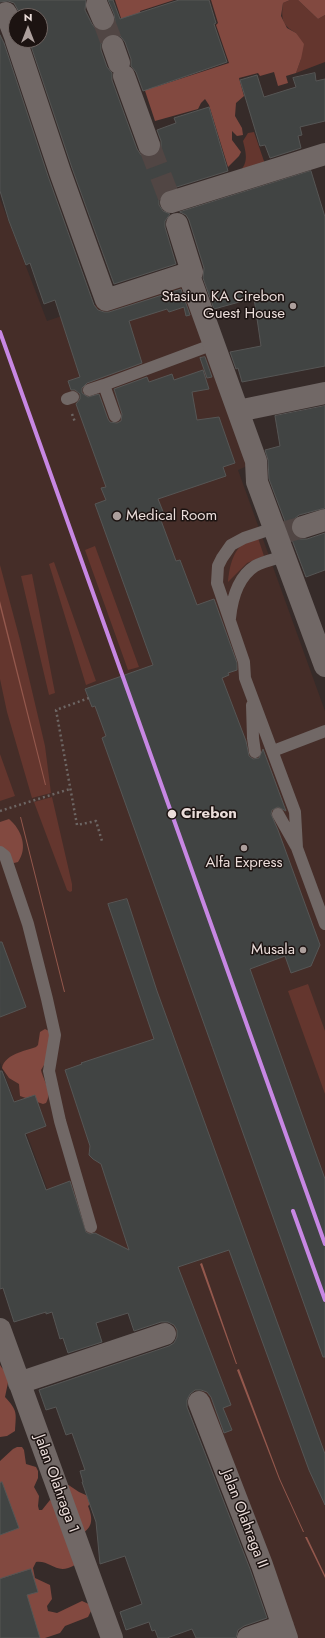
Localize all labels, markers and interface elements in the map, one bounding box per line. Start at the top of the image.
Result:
north arrow [8,8,48,48]
text: N [24,9,32,25]
place label: Stasiun KA Cirebon Guest House [161,288,285,323]
marker: Stasiun KA Cirebon Guest House [288,301,298,311]
place label: Medical Room [126,507,217,525]
marker: Medical Room [111,510,123,522]
place label: Cirebon [181,805,237,823]
marker: Cirebon [166,808,178,820]
marker: Alfa Express [239,843,249,853]
place label: Alfa Express [205,854,283,872]
place label: Musala [251,941,295,959]
marker: Musala [298,945,308,955]
street label: Jalan Olahraga 1 [30,1432,82,1536]
street label: Jalan Olahraga II [217,1467,271,1571]

